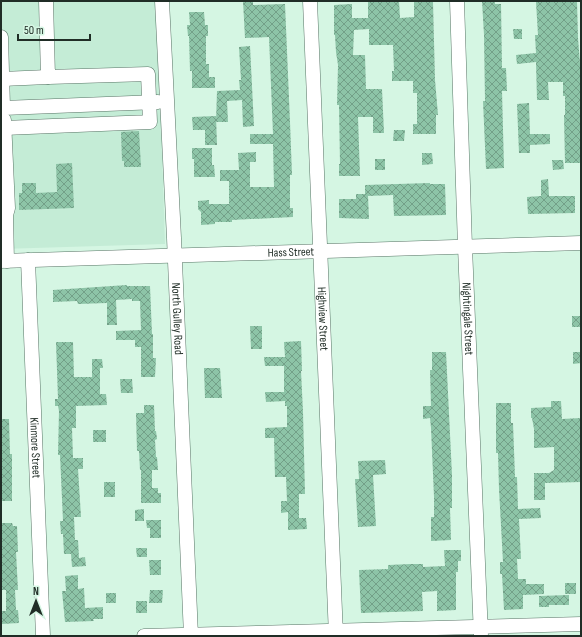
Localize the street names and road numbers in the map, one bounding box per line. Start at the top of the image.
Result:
street label: Hass Street [267,244,315,261]
street label: North Gulley Road [168,282,186,355]
street label: Nightingale Street [458,282,476,356]
street label: Highview Street [314,286,331,351]
street label: Kinmore Street [26,417,44,479]

